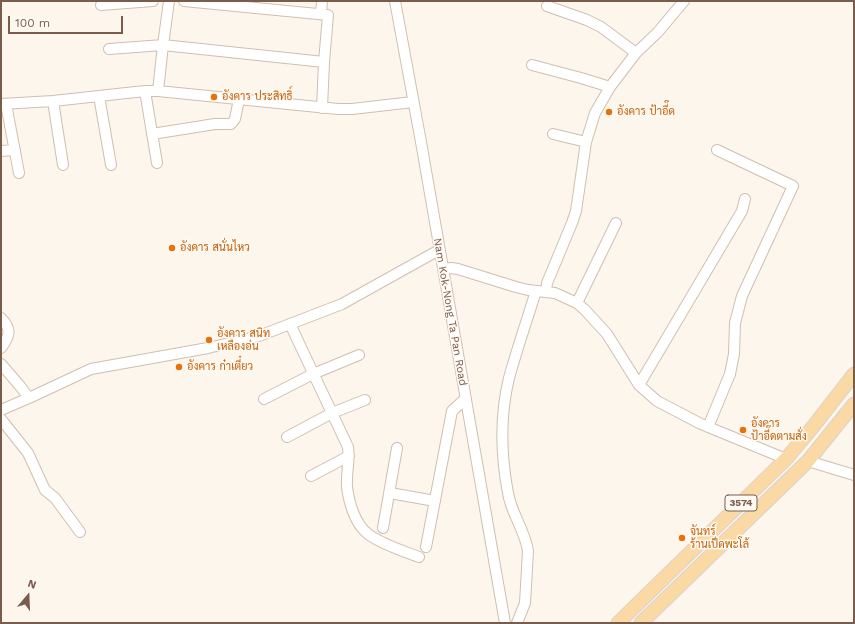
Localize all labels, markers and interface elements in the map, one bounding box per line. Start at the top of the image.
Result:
scale bar [10,8,125,34]
text: 100 m [15,16,50,30]
place label: อังคาร ประสิทธิ์ [222,90,292,104]
marker: อังคาร ประสิทธิ์ [209,92,219,102]
place label: อังคาร ป้าอี๊ด [617,105,675,119]
marker: อังคาร ป้าอี๊ด [604,107,614,117]
street label: Nam Kok-Nong Ta Pan Road [430,237,470,387]
place label: อังคาร สนั่นไหว [180,241,250,255]
marker: อังคาร สนั่นไหว [167,243,177,253]
place label: อังคาร สนิท เหลืองอ่น [217,327,270,353]
marker: อังคาร สนิท เหลืองอ่น [204,335,214,345]
place label: อังคาร ก๋าเตี๋ยว [187,360,253,374]
marker: อังคาร ก๋าเตี๋ยว [174,362,184,372]
place label: อังคาร ป้าอี๊ดตามสั่ง [751,417,807,443]
marker: อังคาร ป้าอี๊ดตามสั่ง [738,425,748,435]
road number: 3574 [725,495,757,511]
place label: จันทร์ ร้านเป็ดพะโล้ [690,525,749,551]
marker: จันทร์ ร้านเป็ดพะโล้ [677,533,687,543]
north arrow [8,576,48,616]
text: N [26,577,38,592]

